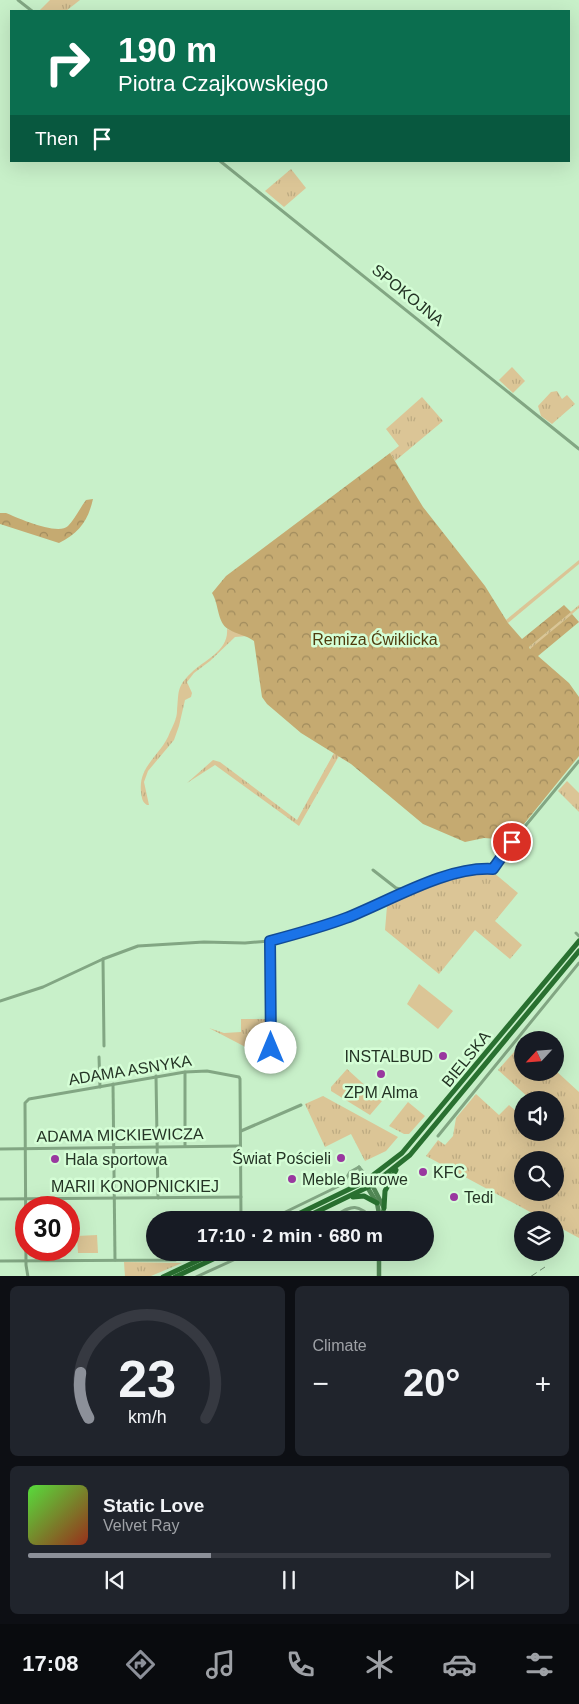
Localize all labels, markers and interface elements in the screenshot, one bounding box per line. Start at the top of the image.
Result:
icon: right [35,30,100,95]
text: 190 m [118,30,217,69]
text: Piotra Czajkowskiego [118,71,328,96]
icon: arrive [88,125,116,153]
text: Then [35,128,78,149]
street label: SPOKOJNA [369,261,447,329]
park label: Remiza Ćwiklicka [312,630,438,648]
pin [491,821,533,863]
icon: arrive [498,828,526,856]
position arrow [244,1021,296,1073]
street label: BIELSKA [438,1027,494,1090]
north arrow [514,1031,564,1081]
map controls [514,1031,564,1261]
place label: INSTALBUD [344,1048,433,1065]
marker: INSTALBUD [437,1050,449,1062]
street label: ADAMA ASNYKA [67,1052,193,1088]
marker: ZPM Alma [375,1068,387,1080]
place label: ZPM Alma [344,1084,418,1101]
button: sound [514,1091,564,1141]
street label: ADAMA MICKIEWICZA [36,1125,204,1145]
place label: Świat Pościeli [232,1149,331,1167]
place label: Hala sportowa [65,1151,167,1168]
button: search [514,1151,564,1201]
marker: Świat Pościeli [335,1152,347,1164]
marker: Hala sportowa [49,1153,61,1165]
place label: KFC [433,1164,465,1181]
marker: KFC [417,1166,429,1178]
place label: Meble Biurowe [302,1171,408,1188]
marker: Meble Biurowe [286,1173,298,1185]
street label: MARII KONOPNICKIEJ [51,1178,219,1195]
place label: Tedi [464,1189,493,1206]
marker: Tedi [448,1191,460,1203]
speed limit sign: 30 [15,1196,80,1261]
button: layers [514,1211,564,1261]
text: 17:10 · 2 min · 680 m [197,1225,383,1246]
text: Climate [313,1337,367,1354]
text: 23 [118,1350,176,1408]
text: 20° [403,1362,460,1404]
text: − [313,1368,329,1399]
text: + [535,1368,551,1399]
text: km/h [128,1407,167,1427]
text: Static Love [103,1495,204,1516]
text: Velvet Ray [103,1517,179,1534]
icon: previous [101,1566,129,1594]
icon: pause [275,1566,303,1594]
icon: next [450,1566,478,1594]
icon: directions [123,1647,158,1682]
icon: music [203,1647,238,1682]
icon: phone [283,1647,318,1682]
icon: climate [362,1647,397,1682]
icon: car [442,1647,477,1682]
icon: filters [522,1647,557,1682]
text: 17:08 [22,1651,79,1676]

